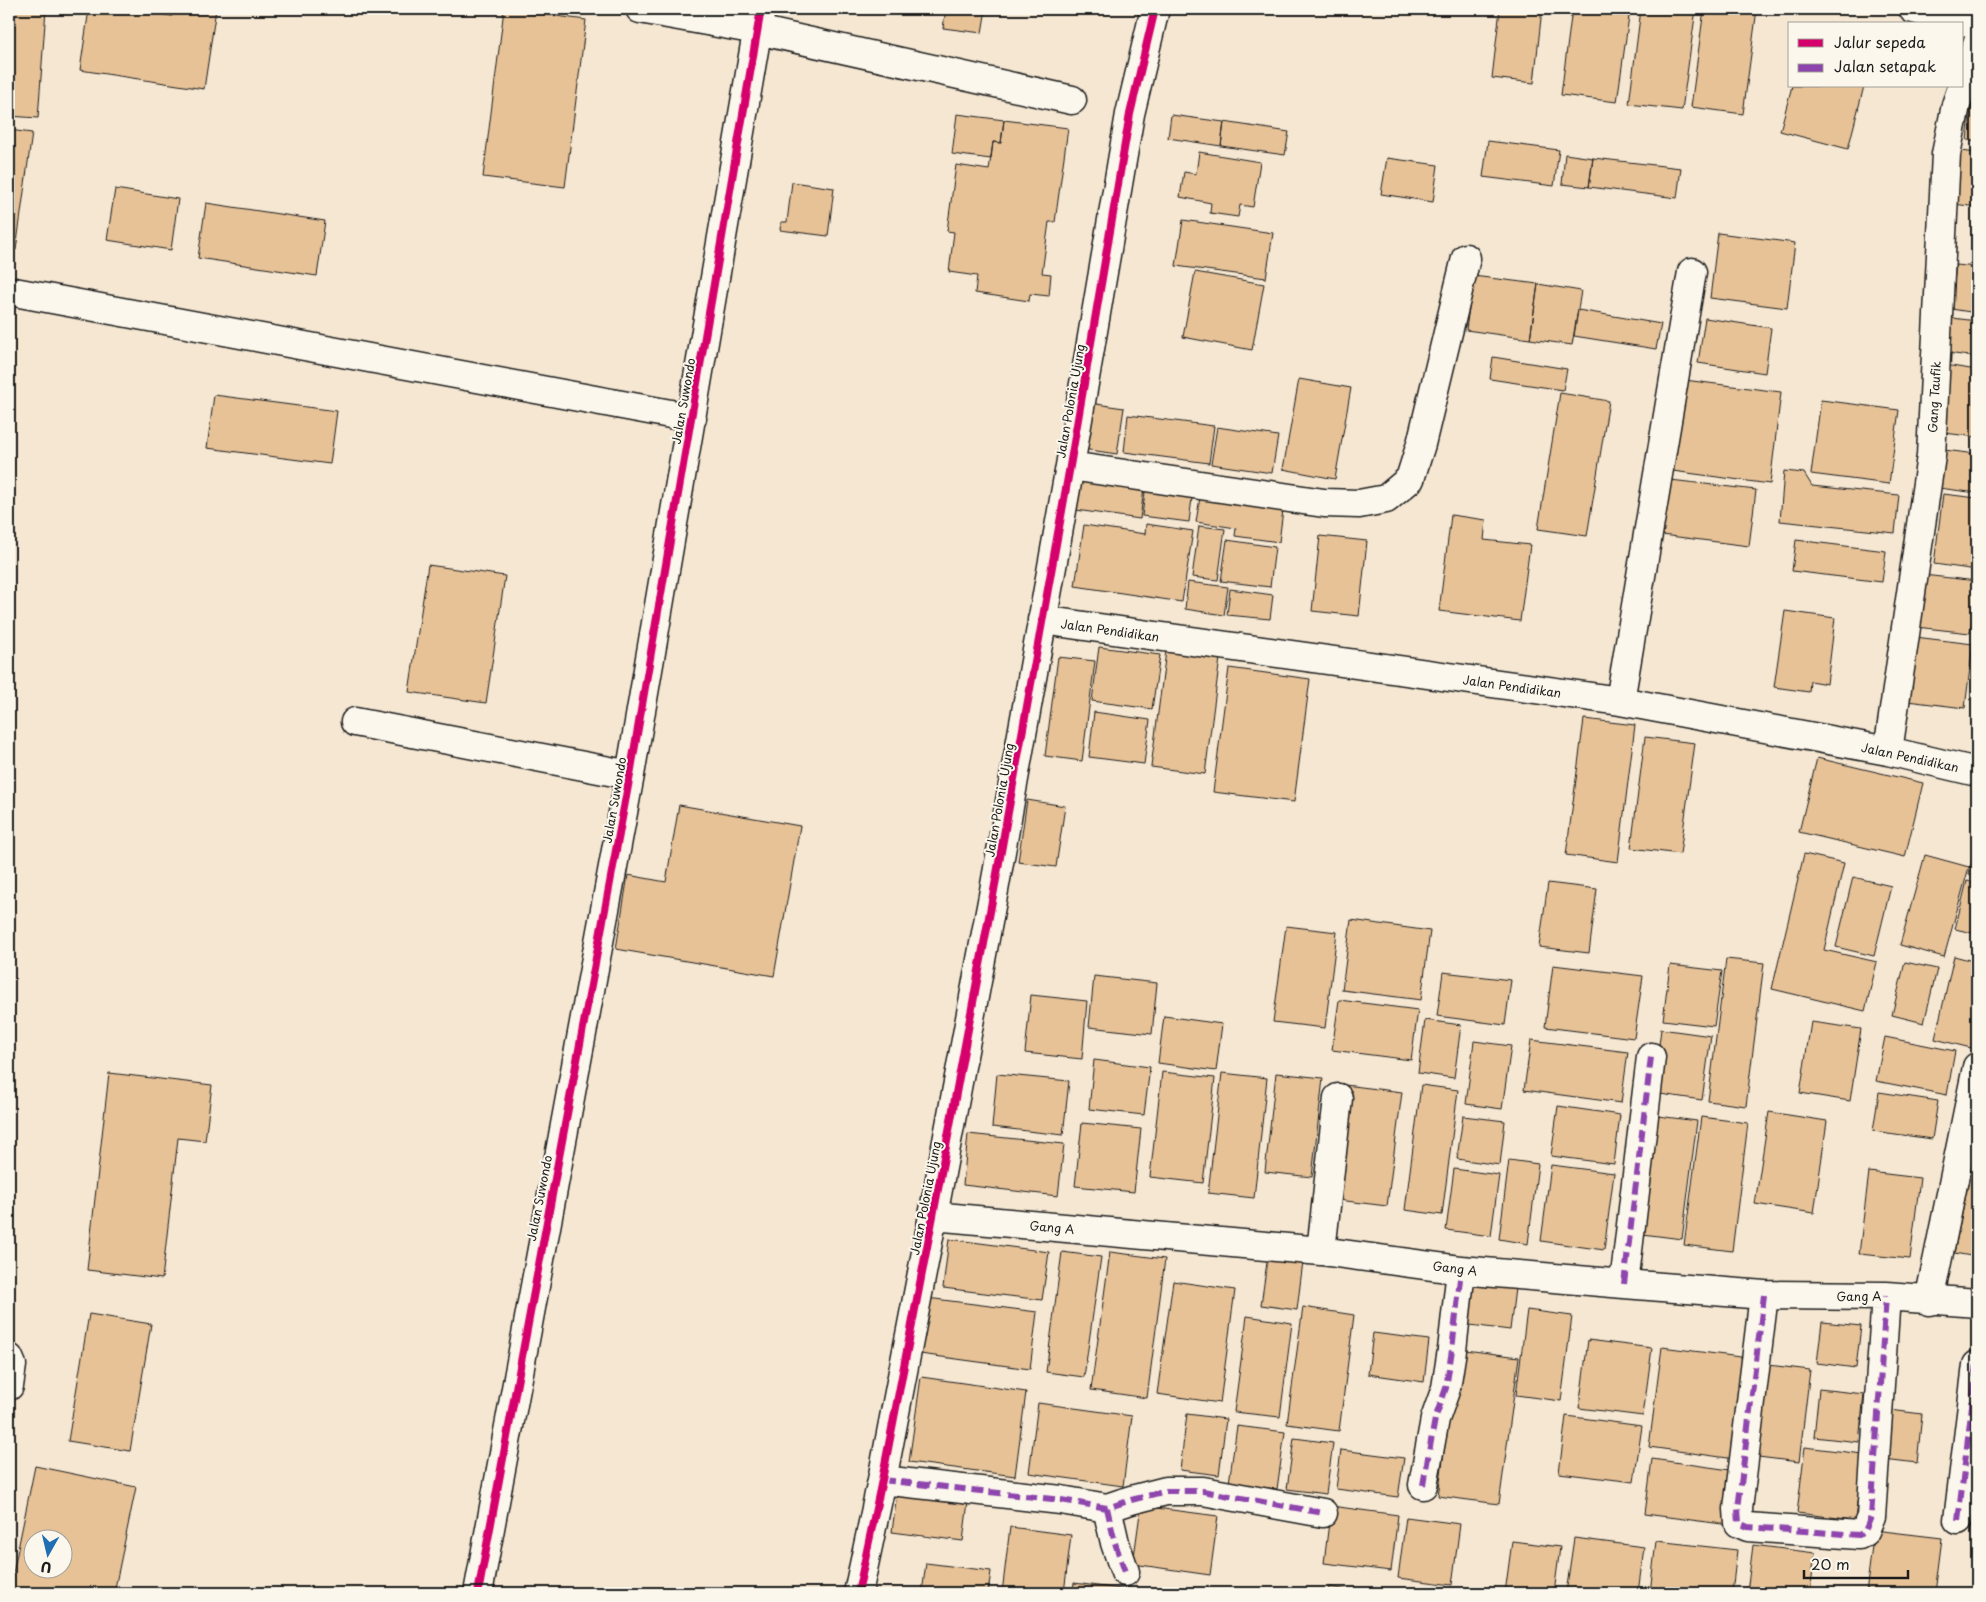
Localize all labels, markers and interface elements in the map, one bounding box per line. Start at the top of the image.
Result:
legend [1788,22,1964,88]
text: Jalur sepeda [1834,30,1926,53]
text: Jalan setapak [1834,54,1936,77]
street label: Jalan Polonia Ujung [1051,342,1089,460]
street label: Jalan Suwondo [667,356,700,446]
street label: Gang Taufik [1923,361,1945,433]
street label: Jalan Pendidikan [1060,614,1160,646]
street label: Jalan Pendidikan [1462,670,1562,702]
street label: Jalan Pendidikan [1860,738,1960,776]
street label: Jalan Polonia Ujung [980,741,1018,859]
street label: Jalan Suwondo [598,755,631,845]
street label: Jalan Polonia Ujung [905,1139,945,1256]
street label: Jalan Suwondo [522,1153,556,1243]
street label: Gang A [1029,1216,1075,1238]
street label: Gang A [1432,1256,1478,1280]
street label: Gang A [1837,1287,1881,1305]
north arrow [22,1530,72,1580]
scale bar [1804,1547,1907,1579]
text: 20 m [1811,1552,1850,1575]
text: U [39,1556,53,1579]

